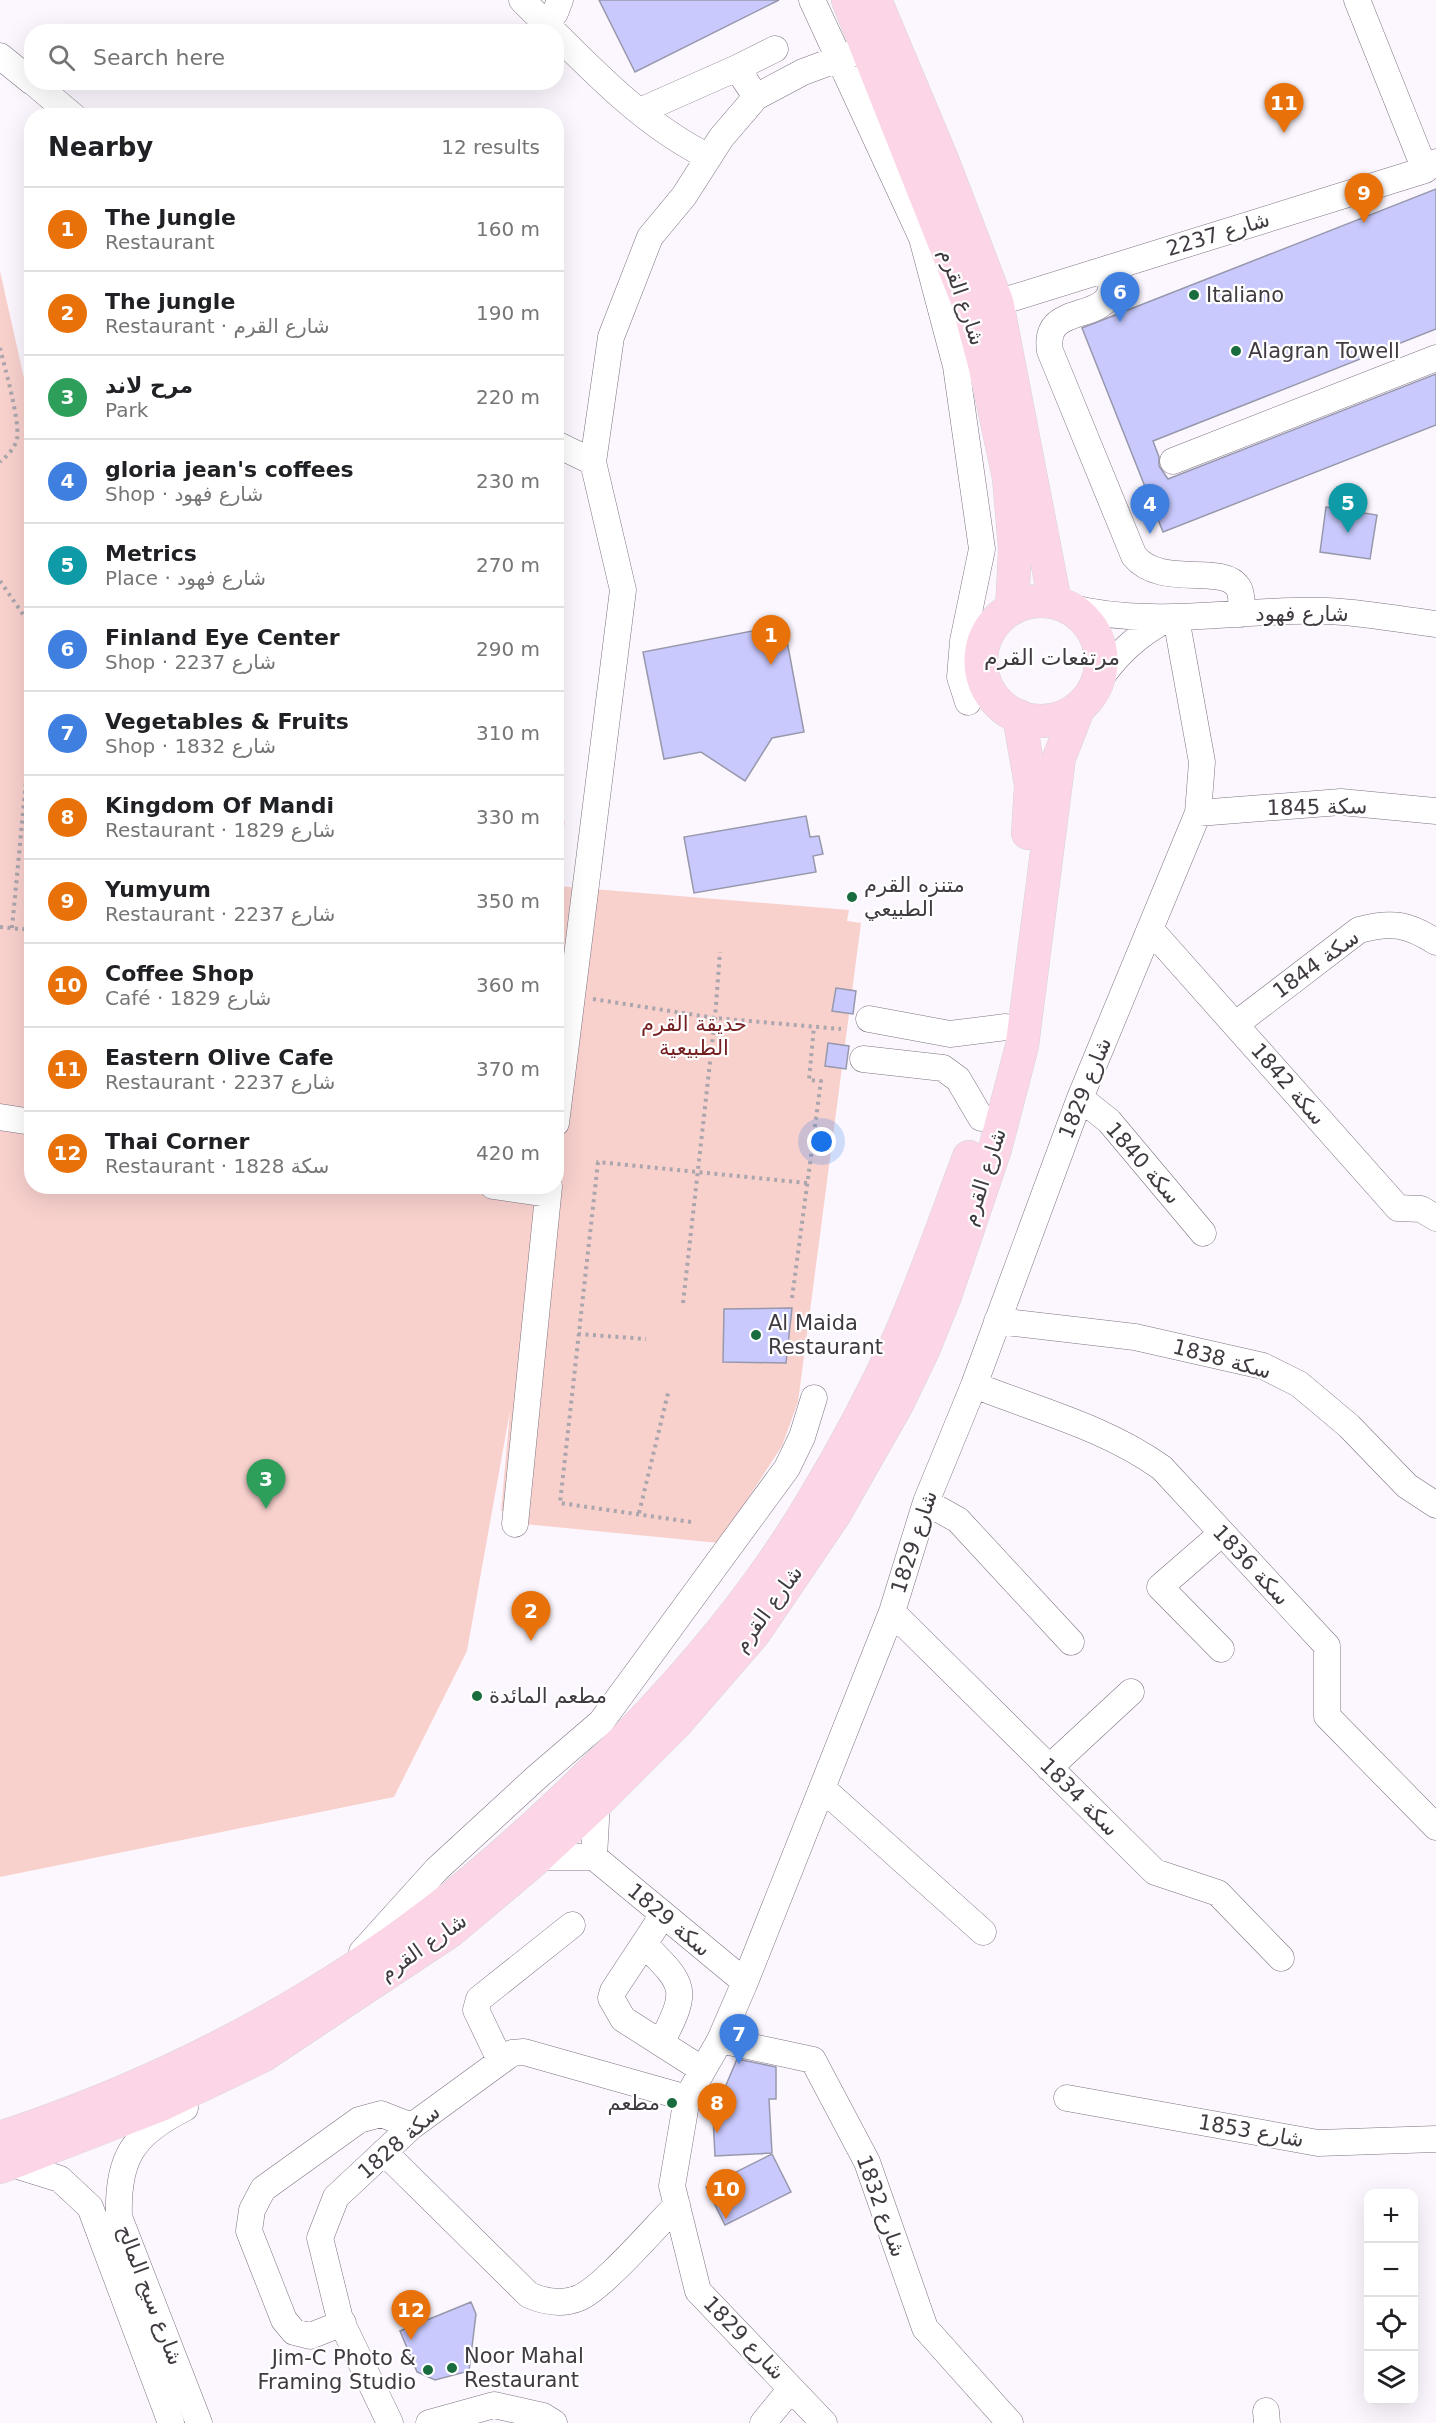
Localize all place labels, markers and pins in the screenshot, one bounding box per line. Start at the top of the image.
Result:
pin: 11 [1264,84,1304,133]
pin: 9 [1344,174,1384,223]
pin: 6 [1100,272,1140,322]
place label: Italiano [1206,283,1284,307]
marker: Italiano [1187,288,1201,302]
place label: Alagran Towell [1248,339,1400,363]
marker: Alagran Towell [1229,344,1243,358]
pin: 4 [1130,484,1170,534]
pin: 5 [1328,484,1368,533]
pin: 1 [752,616,790,665]
place label: متنزه القرم الطبيعي [864,873,965,921]
marker: متنزه القرم الطبيعي [845,890,859,904]
place label: Al Maida Restaurant [768,1311,883,1359]
marker: Al Maida Restaurant [749,1328,763,1342]
pin: 3 [246,1460,286,1509]
pin: 2 [512,1592,550,1641]
place label: مطعم المائدة [489,1684,607,1709]
marker: مطعم المائدة [470,1689,484,1703]
pin: 7 [720,2014,758,2064]
pin: 8 [698,2084,736,2133]
place label: مطعم [607,2091,660,2116]
marker: مطعم [665,2096,679,2110]
pin: 10 [706,2170,746,2219]
pin: 12 [392,2290,430,2340]
place label: Noor Mahal Restaurant [464,2344,584,2392]
place label: Jim-C Photo & Framing Studio [257,2346,416,2394]
marker: Noor Mahal Restaurant [445,2361,459,2375]
marker: Jim-C Photo & Framing Studio [421,2363,435,2377]

